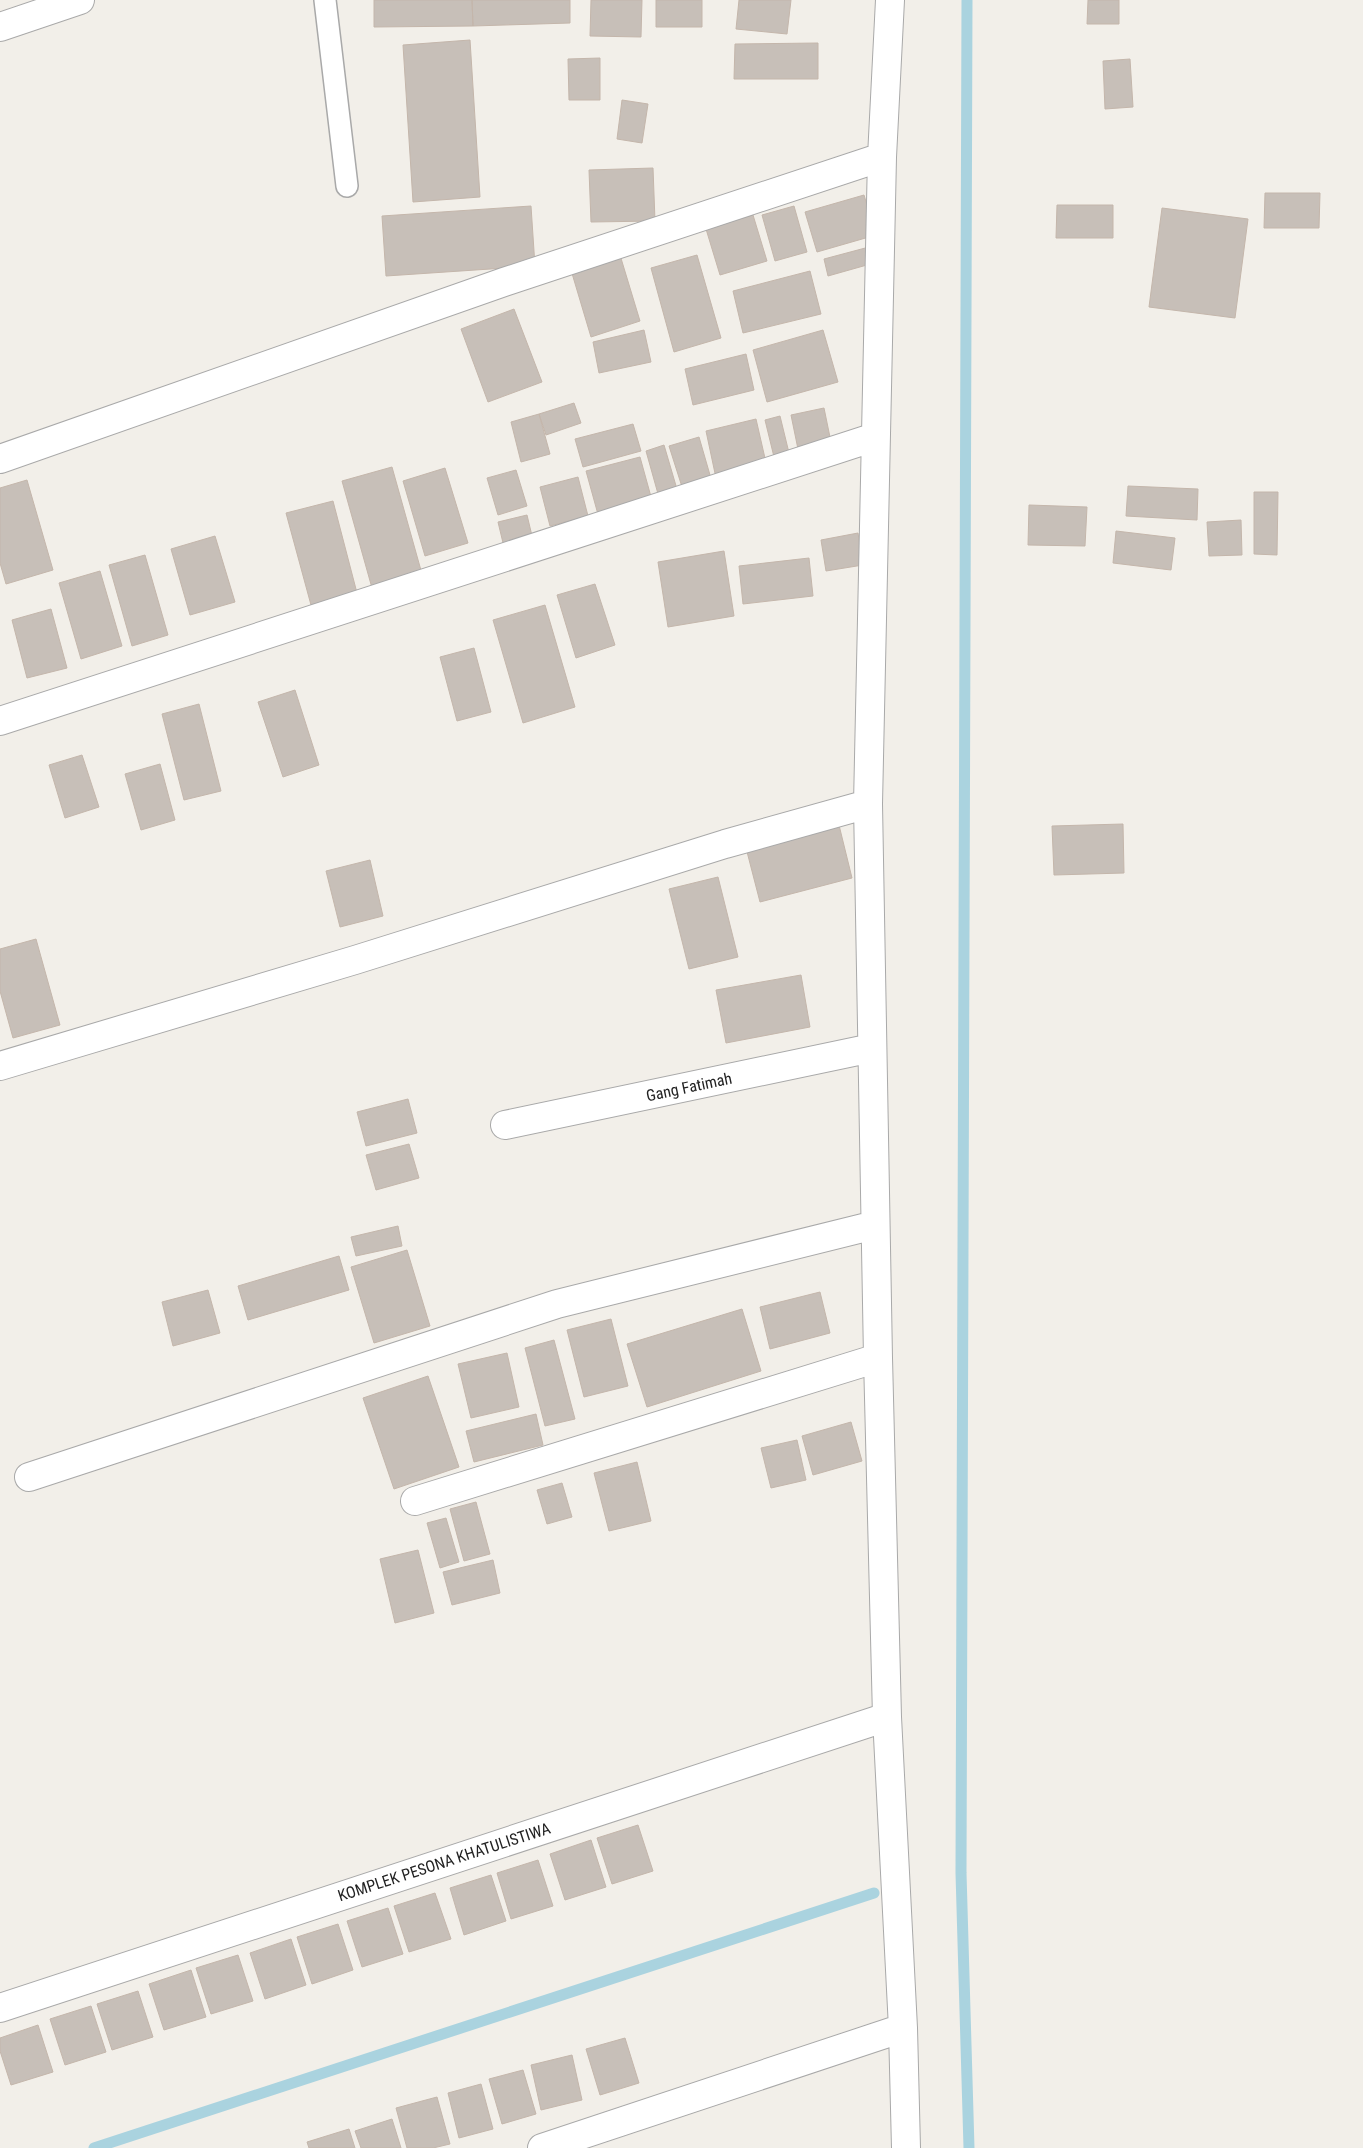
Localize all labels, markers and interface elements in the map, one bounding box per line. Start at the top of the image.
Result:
street label: Gang Fatimah [644,1069,734,1105]
street label: KOMPLEK PESONA KHATULISTIWA [335,1819,553,1905]

